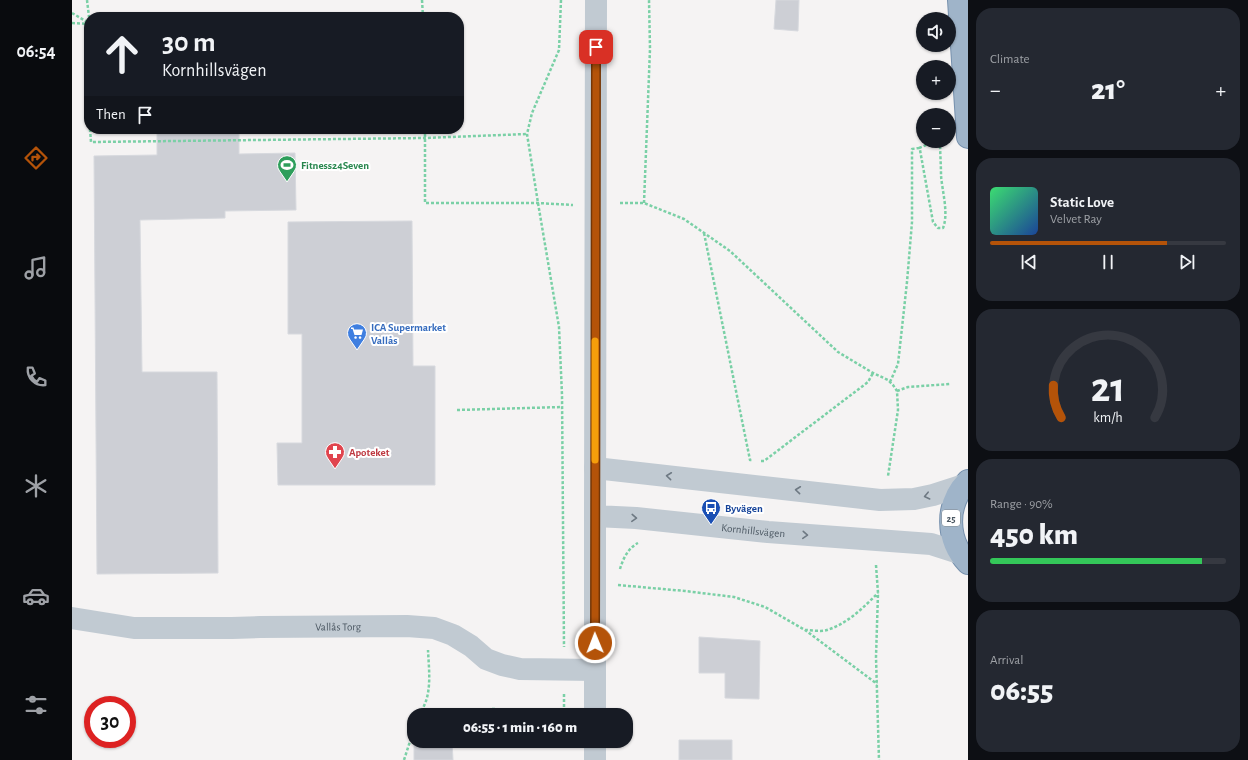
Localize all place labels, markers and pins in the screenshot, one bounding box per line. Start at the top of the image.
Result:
pin [579,30,613,64]
sports icon: Fitness24Seven [276,154,298,182]
place label: Fitness24Seven [301,160,369,171]
supermarket icon: ICA Supermarket Vallås [346,322,368,350]
place label: ICA Supermarket Vallås [371,322,446,346]
pharmacy icon: Apoteket [324,441,346,469]
place label: Apoteket [349,447,390,458]
bus stop icon: Byvägen [700,497,722,525]
place label: Byvägen [725,503,763,514]

